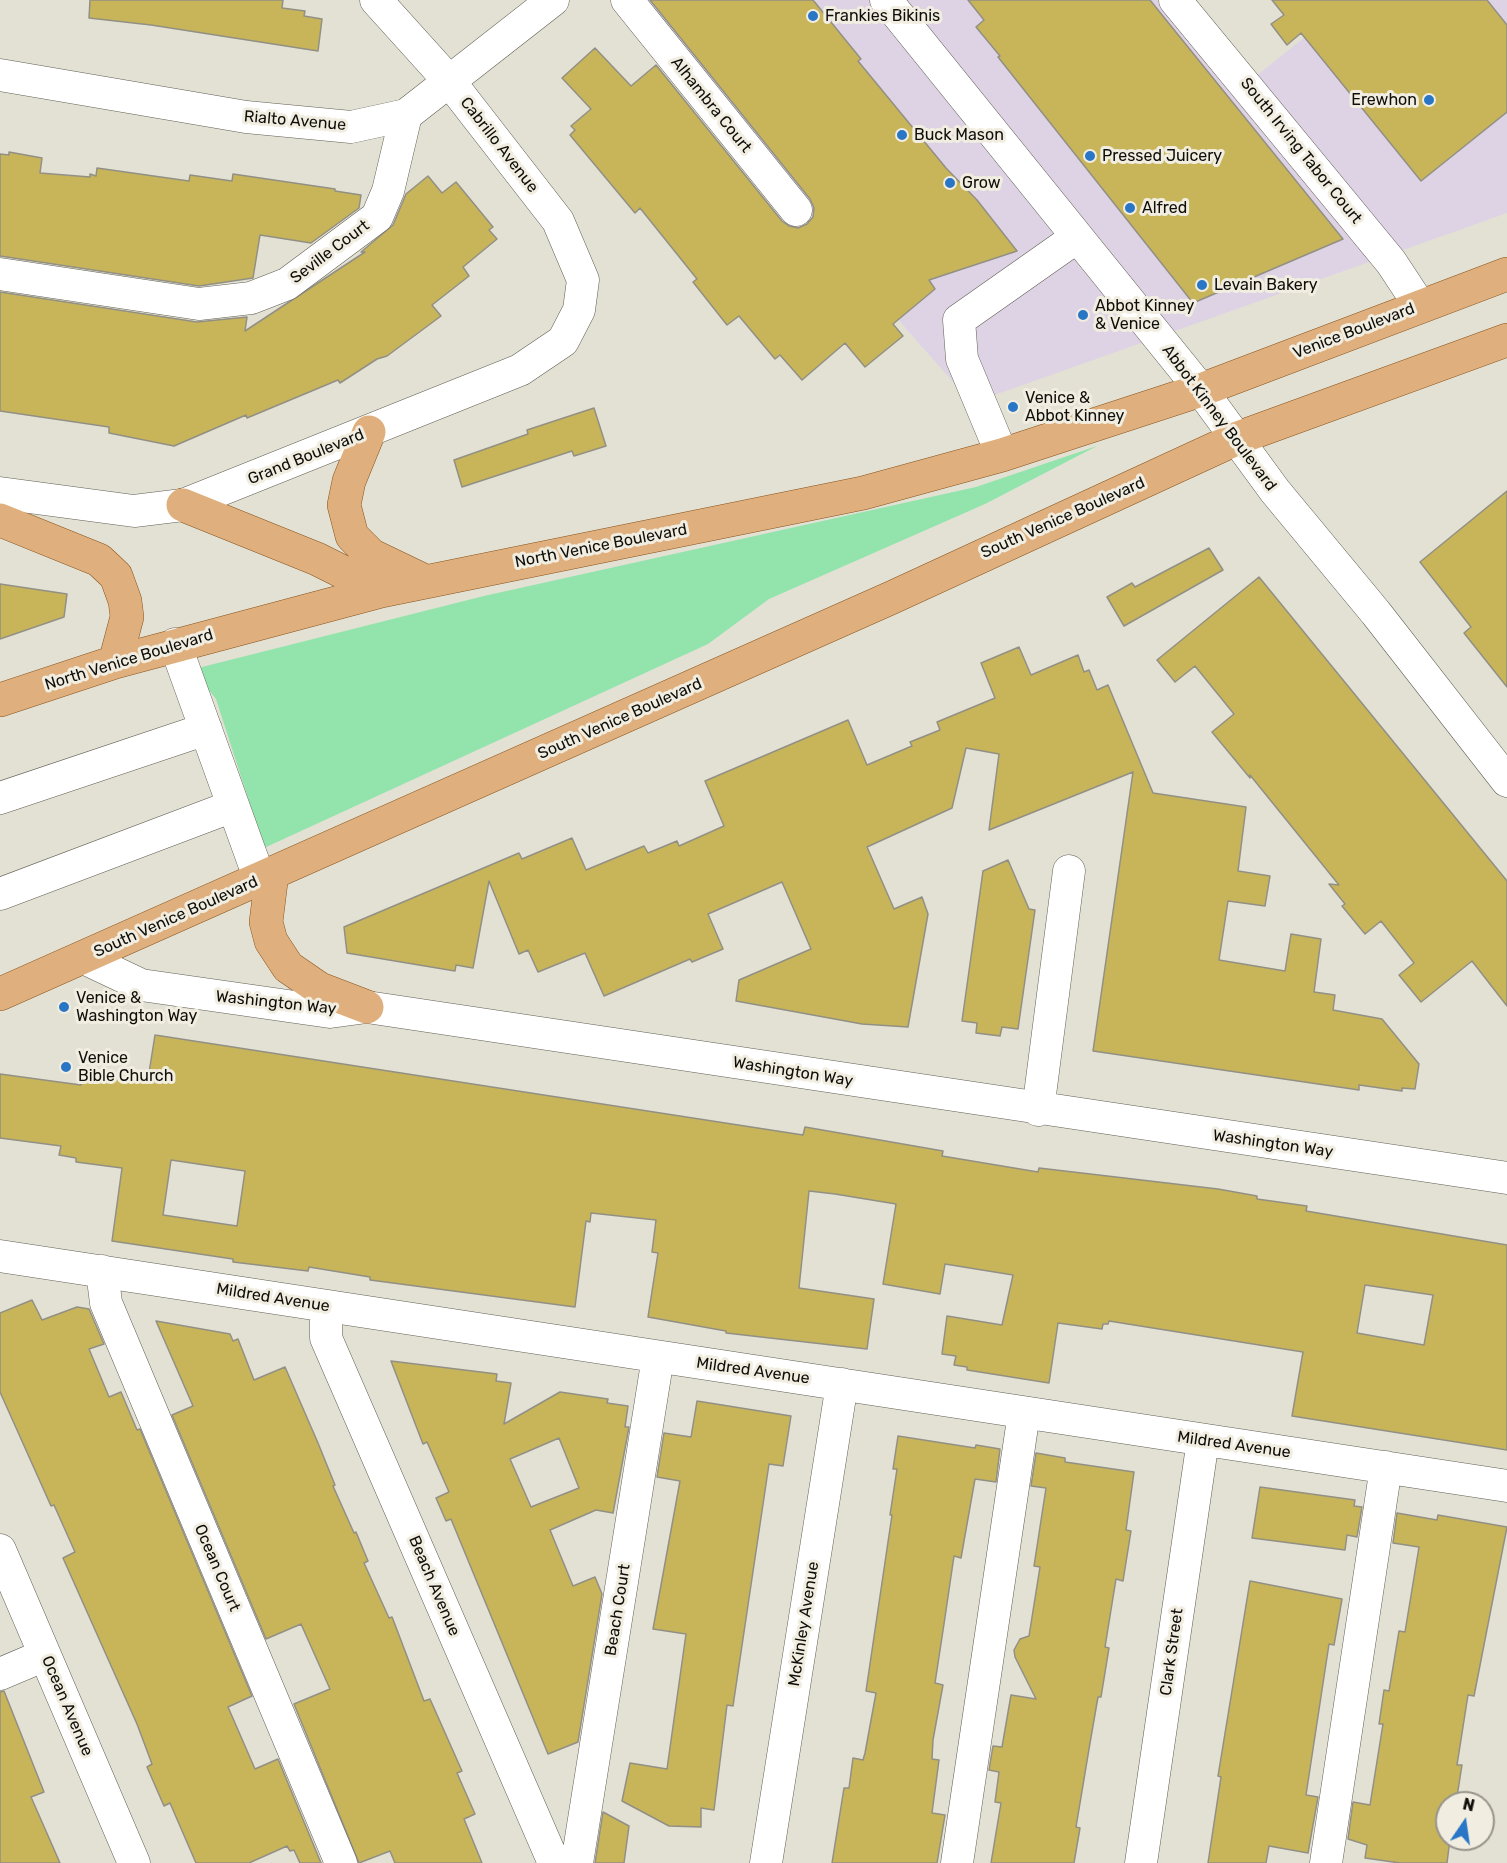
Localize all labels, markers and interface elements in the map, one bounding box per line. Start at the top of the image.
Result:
place label: Frankies Bikinis [825,6,940,26]
marker: Frankies Bikinis [806,9,820,23]
street label: Alhambra Court [667,53,755,157]
street label: South Irving Tabor Court [1236,74,1366,228]
place label: Erewhon [1351,90,1417,110]
street label: Cabrillo Avenue [456,93,542,197]
marker: Erewhon [1422,93,1436,107]
street label: Rialto Avenue [243,107,347,135]
place label: Buck Mason [914,125,1004,145]
marker: Buck Mason [895,128,909,142]
place label: Pressed Juicery [1102,146,1222,166]
marker: Pressed Juicery [1083,149,1097,163]
place label: Grow [962,173,1001,193]
marker: Grow [943,176,957,190]
place label: Alfred [1142,198,1187,218]
marker: Alfred [1123,201,1137,215]
street label: Seville Court [287,216,373,288]
place label: Levain Bakery [1214,275,1318,295]
marker: Levain Bakery [1195,278,1209,292]
place label: Abbot Kinney & Venice [1095,296,1194,334]
street label: Venice Boulevard [1290,299,1418,363]
marker: Abbot Kinney & Venice [1076,308,1090,322]
street label: Abbot Kinney Boulevard [1158,341,1280,495]
place label: Venice & Abbot Kinney [1025,388,1124,426]
marker: Venice & Abbot Kinney [1006,400,1020,414]
street label: Grand Boulevard [245,425,367,489]
street label: South Venice Boulevard [978,473,1148,563]
street label: North Venice Boulevard [513,520,689,572]
street label: North Venice Boulevard [42,625,216,695]
street label: South Venice Boulevard [535,674,705,764]
street label: South Venice Boulevard [91,872,261,962]
street label: Washington Way [215,987,337,1019]
place label: Venice & Washington Way [76,988,197,1026]
marker: Venice & Washington Way [57,1000,71,1014]
place label: Venice Bible Church [78,1048,173,1086]
street label: Washington Way [732,1053,854,1091]
marker: Venice Bible Church [59,1060,73,1074]
street label: Washington Way [1212,1126,1334,1162]
street label: Mildred Avenue [215,1280,331,1316]
street label: Mildred Avenue [695,1354,811,1388]
street label: Mildred Avenue [1176,1428,1292,1462]
street label: Ocean Court [190,1522,244,1614]
street label: Beach Avenue [404,1533,464,1639]
street label: McKinley Avenue [785,1560,823,1688]
street label: Beach Court [601,1563,635,1657]
street label: Clark Street [1156,1607,1188,1697]
street label: Ocean Avenue [37,1653,97,1759]
north arrow [1435,1791,1495,1851]
text: N [1461,1794,1476,1815]

